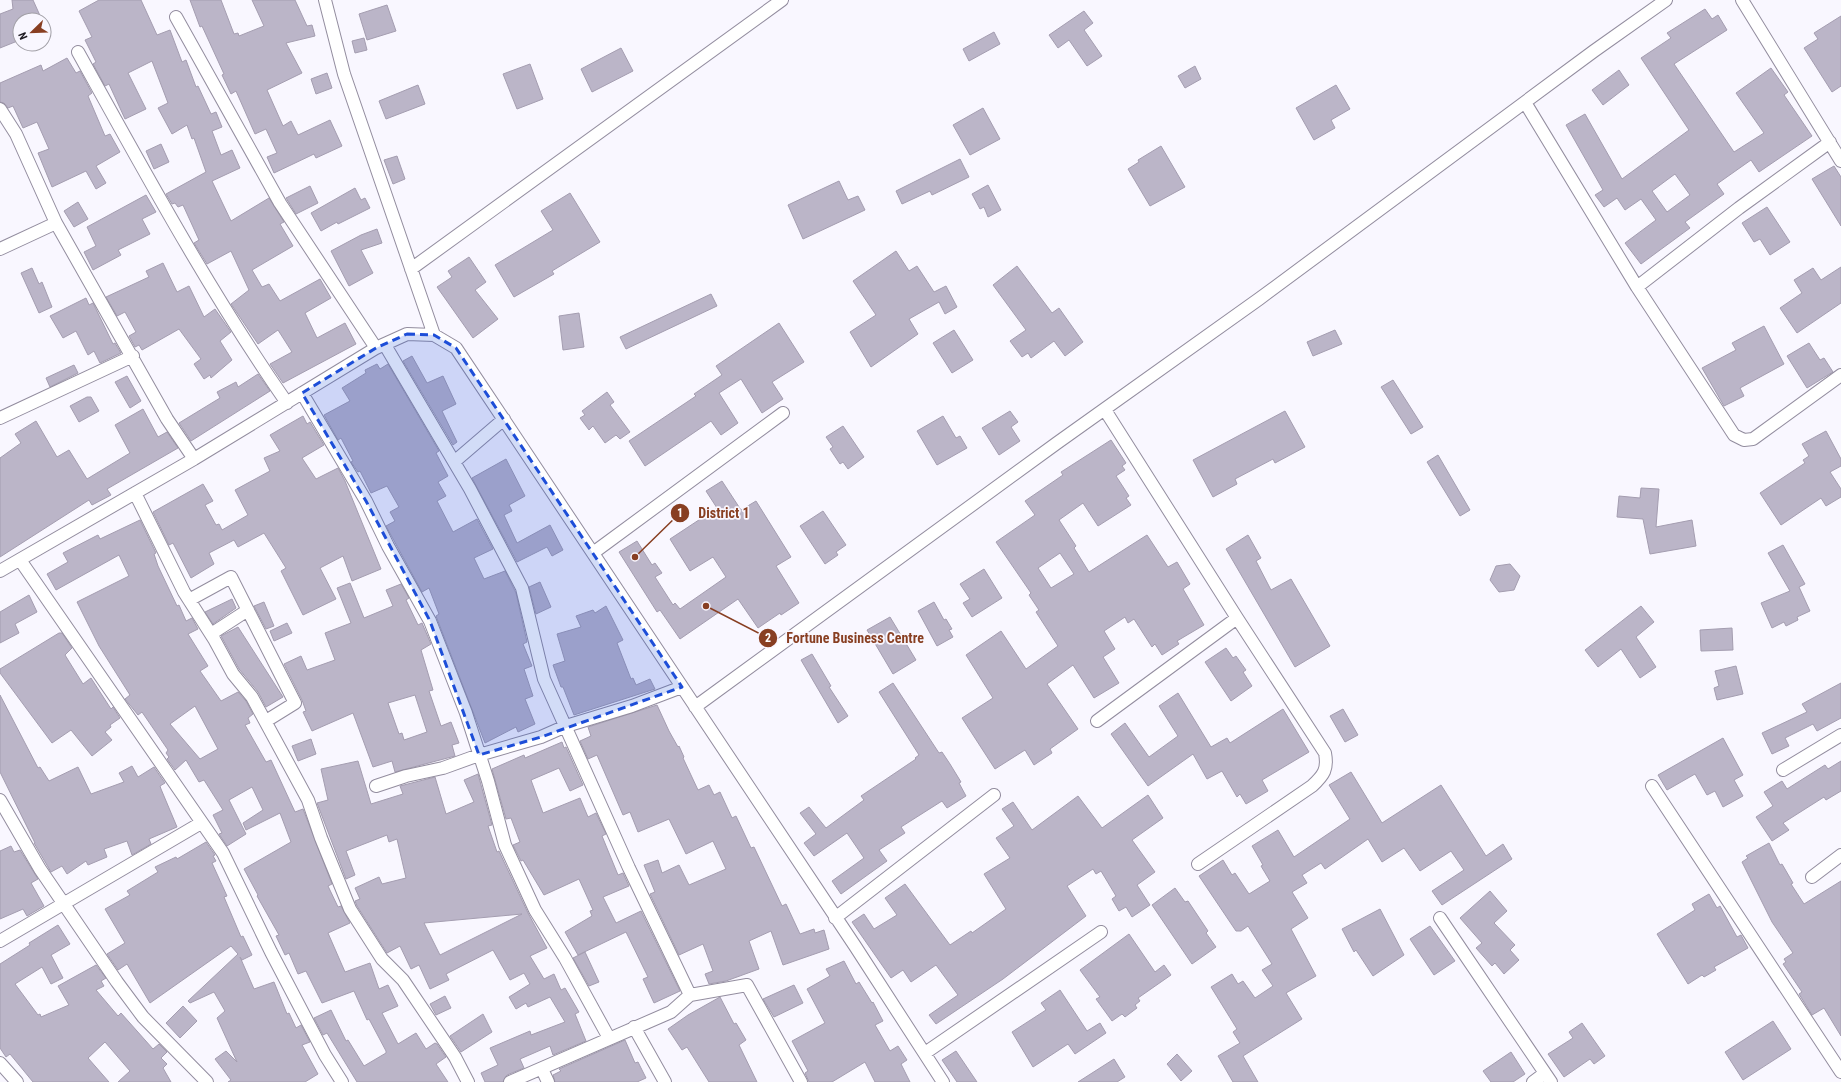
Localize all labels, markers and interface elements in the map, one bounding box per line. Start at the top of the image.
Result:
north arrow [12,12,52,52]
text: N [16,30,31,41]
callout: District 1 [670,500,758,526]
text: District 1 [698,505,750,521]
text: 1 [677,506,683,520]
callout: Fortune Business Centre [758,625,931,651]
text: Fortune Business Centre [786,630,924,646]
text: 2 [765,631,771,645]

